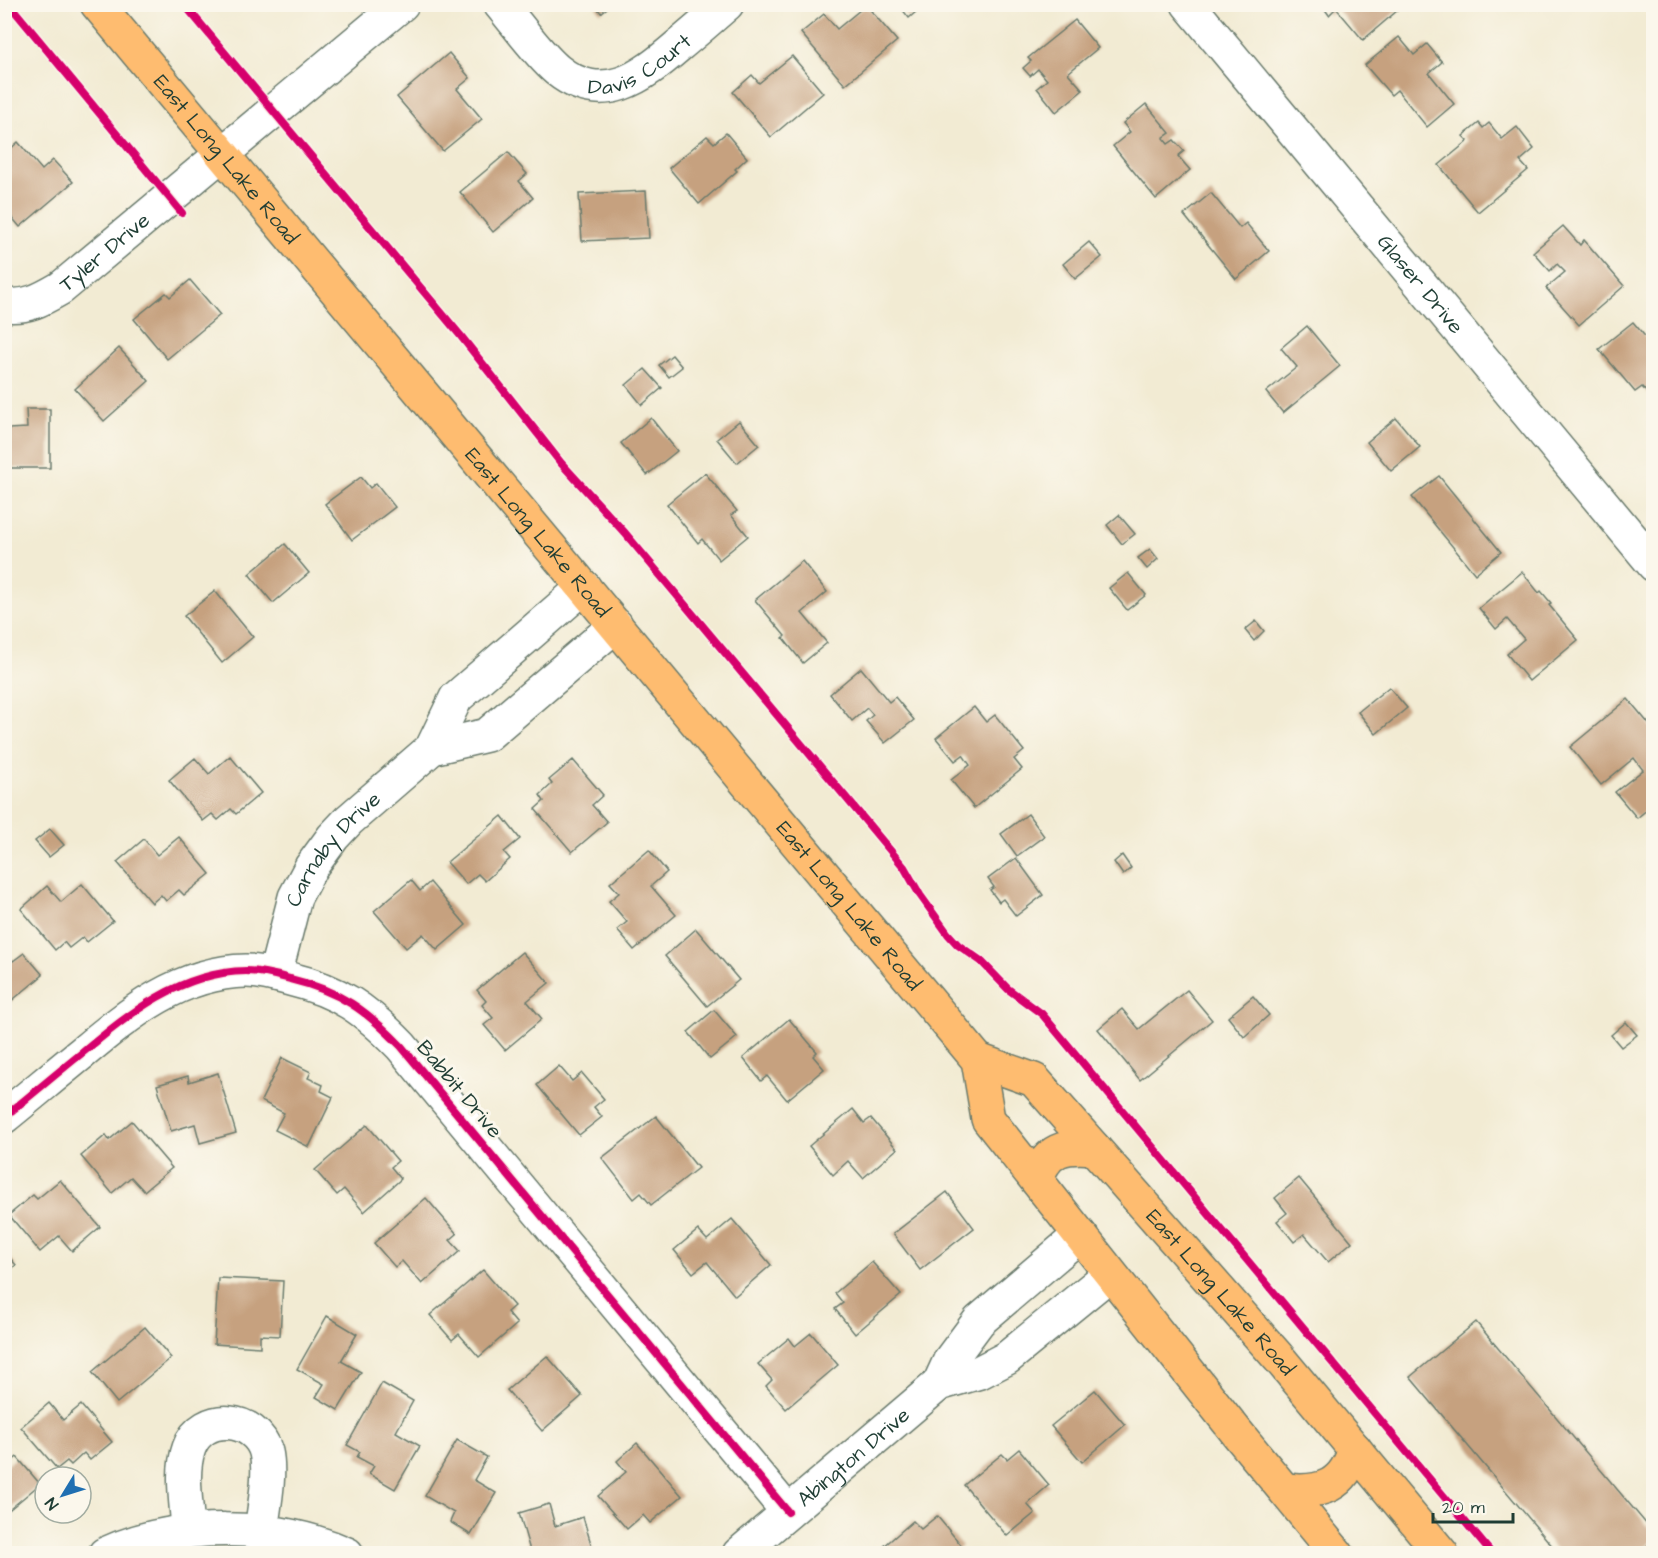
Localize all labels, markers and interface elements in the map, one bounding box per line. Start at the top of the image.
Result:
street label: Davis Court [587,27,698,102]
street label: East Long Lake Road [147,68,305,251]
street label: Tyler Drive [53,206,156,299]
street label: Glaser Drive [1370,228,1470,340]
street label: East Long Lake Road [458,442,617,624]
street label: Carnaby Drive [279,785,387,909]
street label: East Long Lake Road [769,815,928,997]
street label: Babbit Drive [410,1034,509,1145]
street label: East Long Lake Road [1139,1203,1302,1382]
street label: Abington Drive [791,1401,916,1514]
north arrow [33,1465,93,1525]
scale bar [1433,1486,1512,1524]
text: N [40,1493,64,1514]
text: 20 m [1442,1495,1485,1520]

